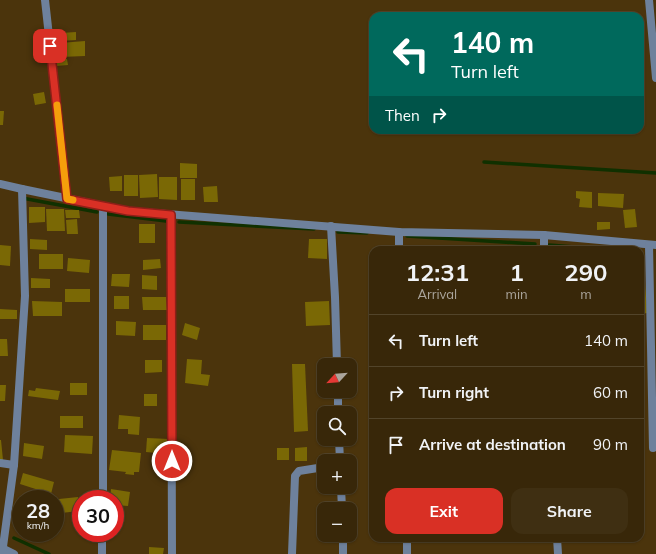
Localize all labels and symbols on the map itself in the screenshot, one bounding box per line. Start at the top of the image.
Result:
pin [33,29,67,63]
north arrow [317,358,357,398]
position arrow [151,440,193,482]
speed limit sign: 30 [72,490,124,542]

